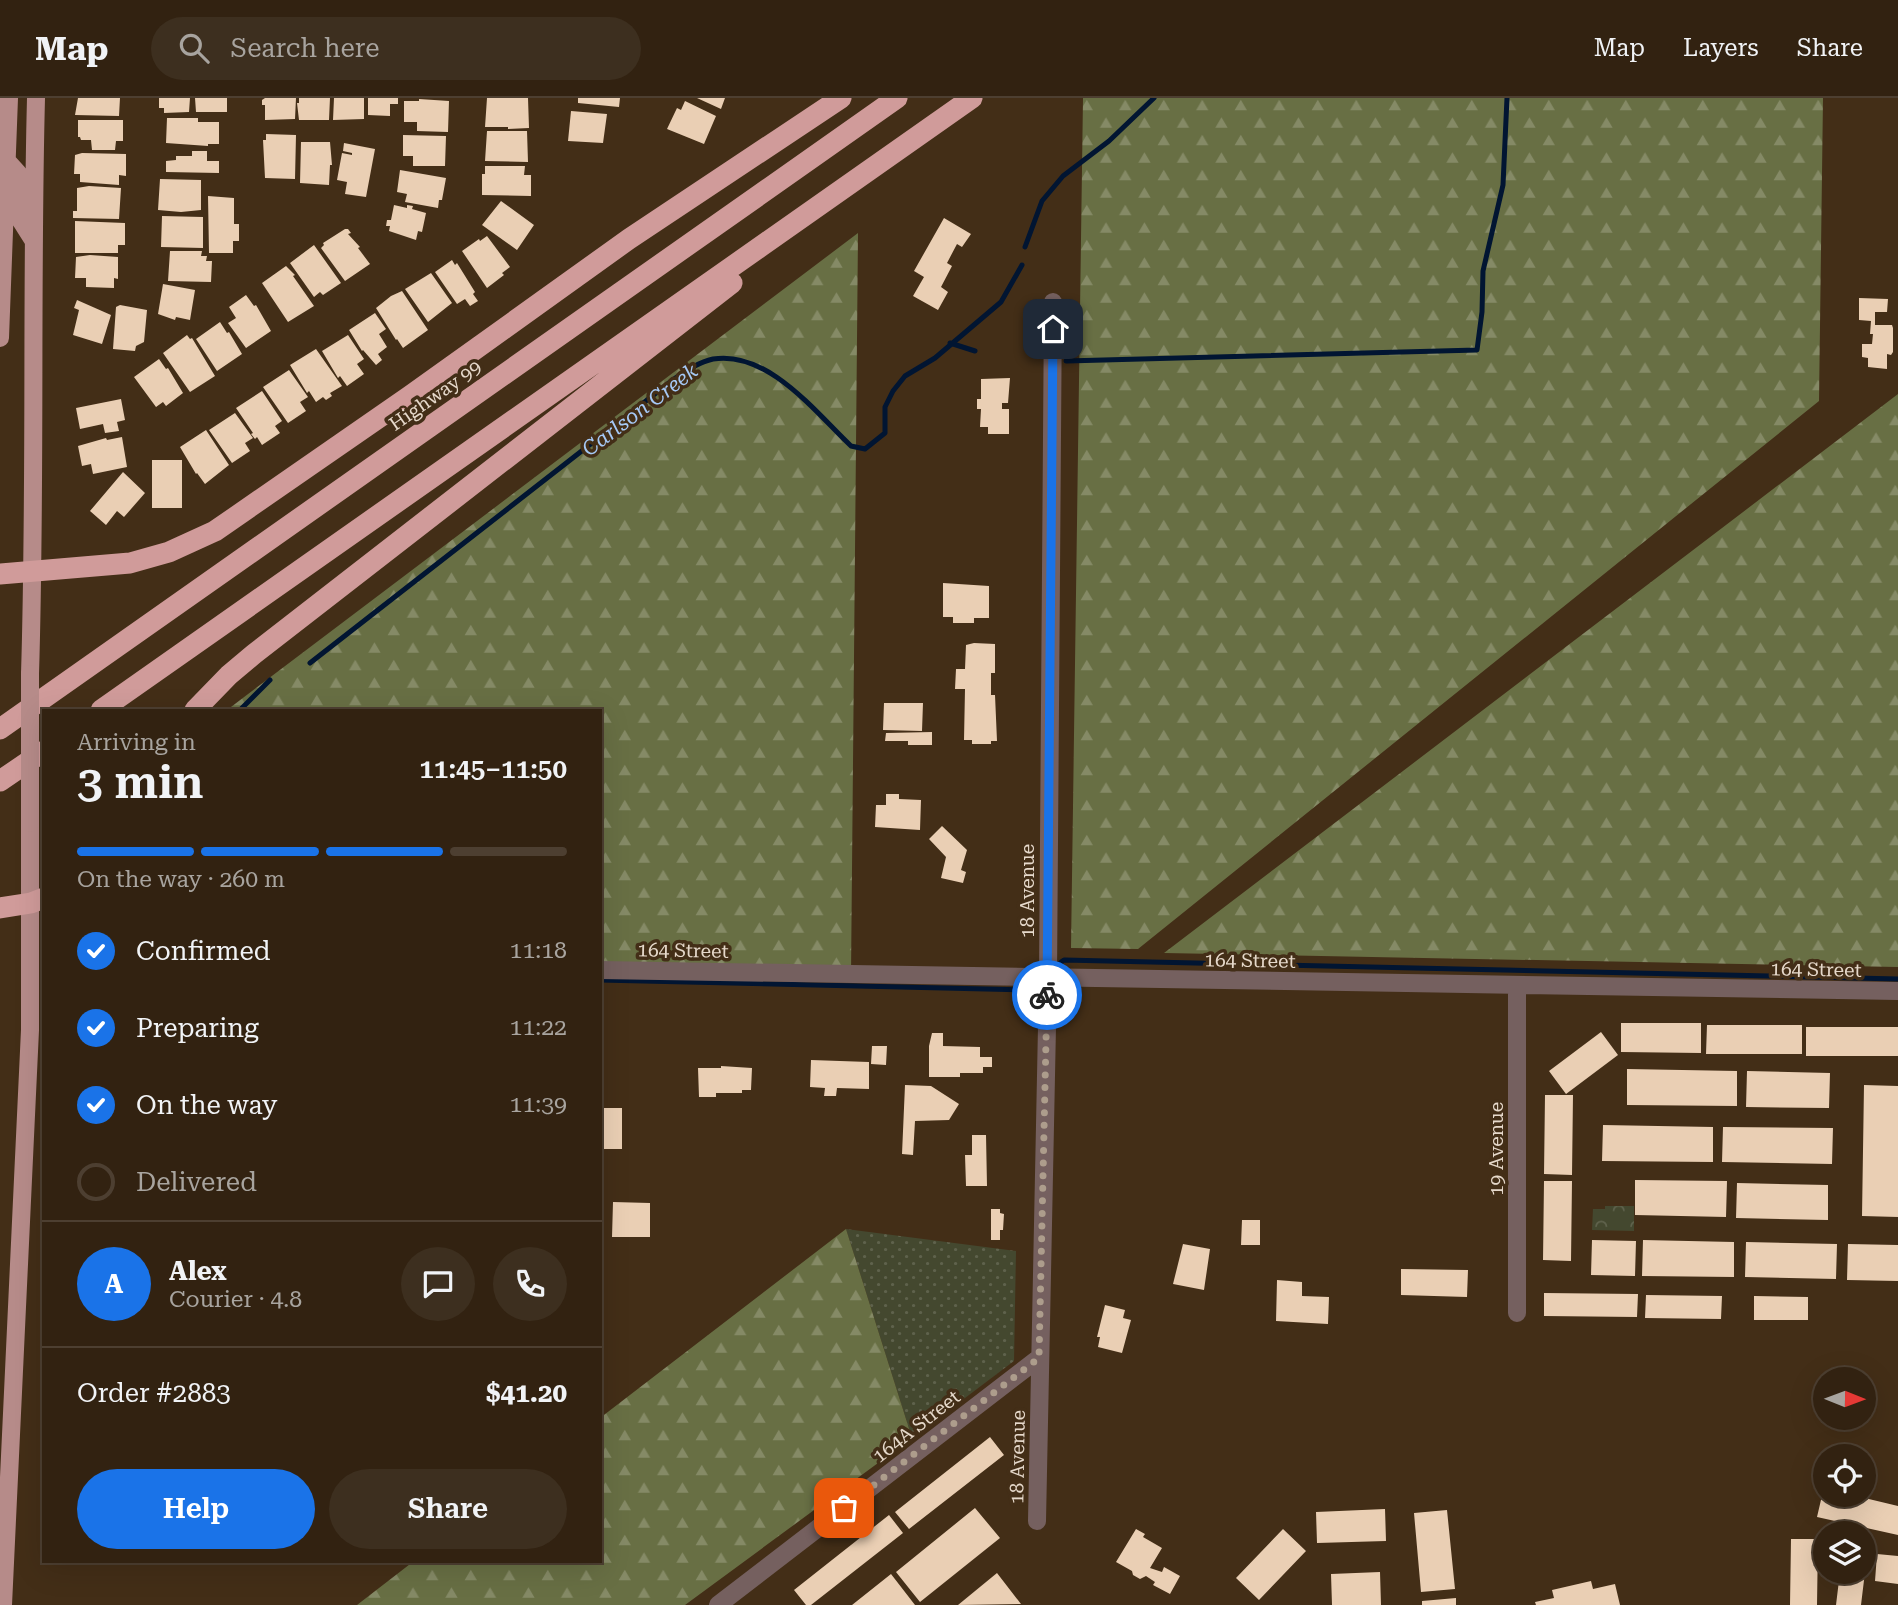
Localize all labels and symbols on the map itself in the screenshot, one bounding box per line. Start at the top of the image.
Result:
pin [1023,299,1083,359]
street label: Highway 99 [385,355,486,436]
water label: Carlson Creek [578,358,703,461]
street label: 18 Avenue [1016,844,1039,938]
street label: 164 Street [637,938,729,963]
street label: 164 Street [1204,948,1296,973]
street label: 164 Street [1770,957,1862,982]
courier [1012,960,1082,1030]
street label: 19 Avenue [1485,1102,1508,1196]
north arrow [1813,1367,1876,1430]
street label: 164A Street [868,1385,965,1468]
street label: 18 Avenue [1005,1410,1030,1504]
pin [814,1478,874,1538]

